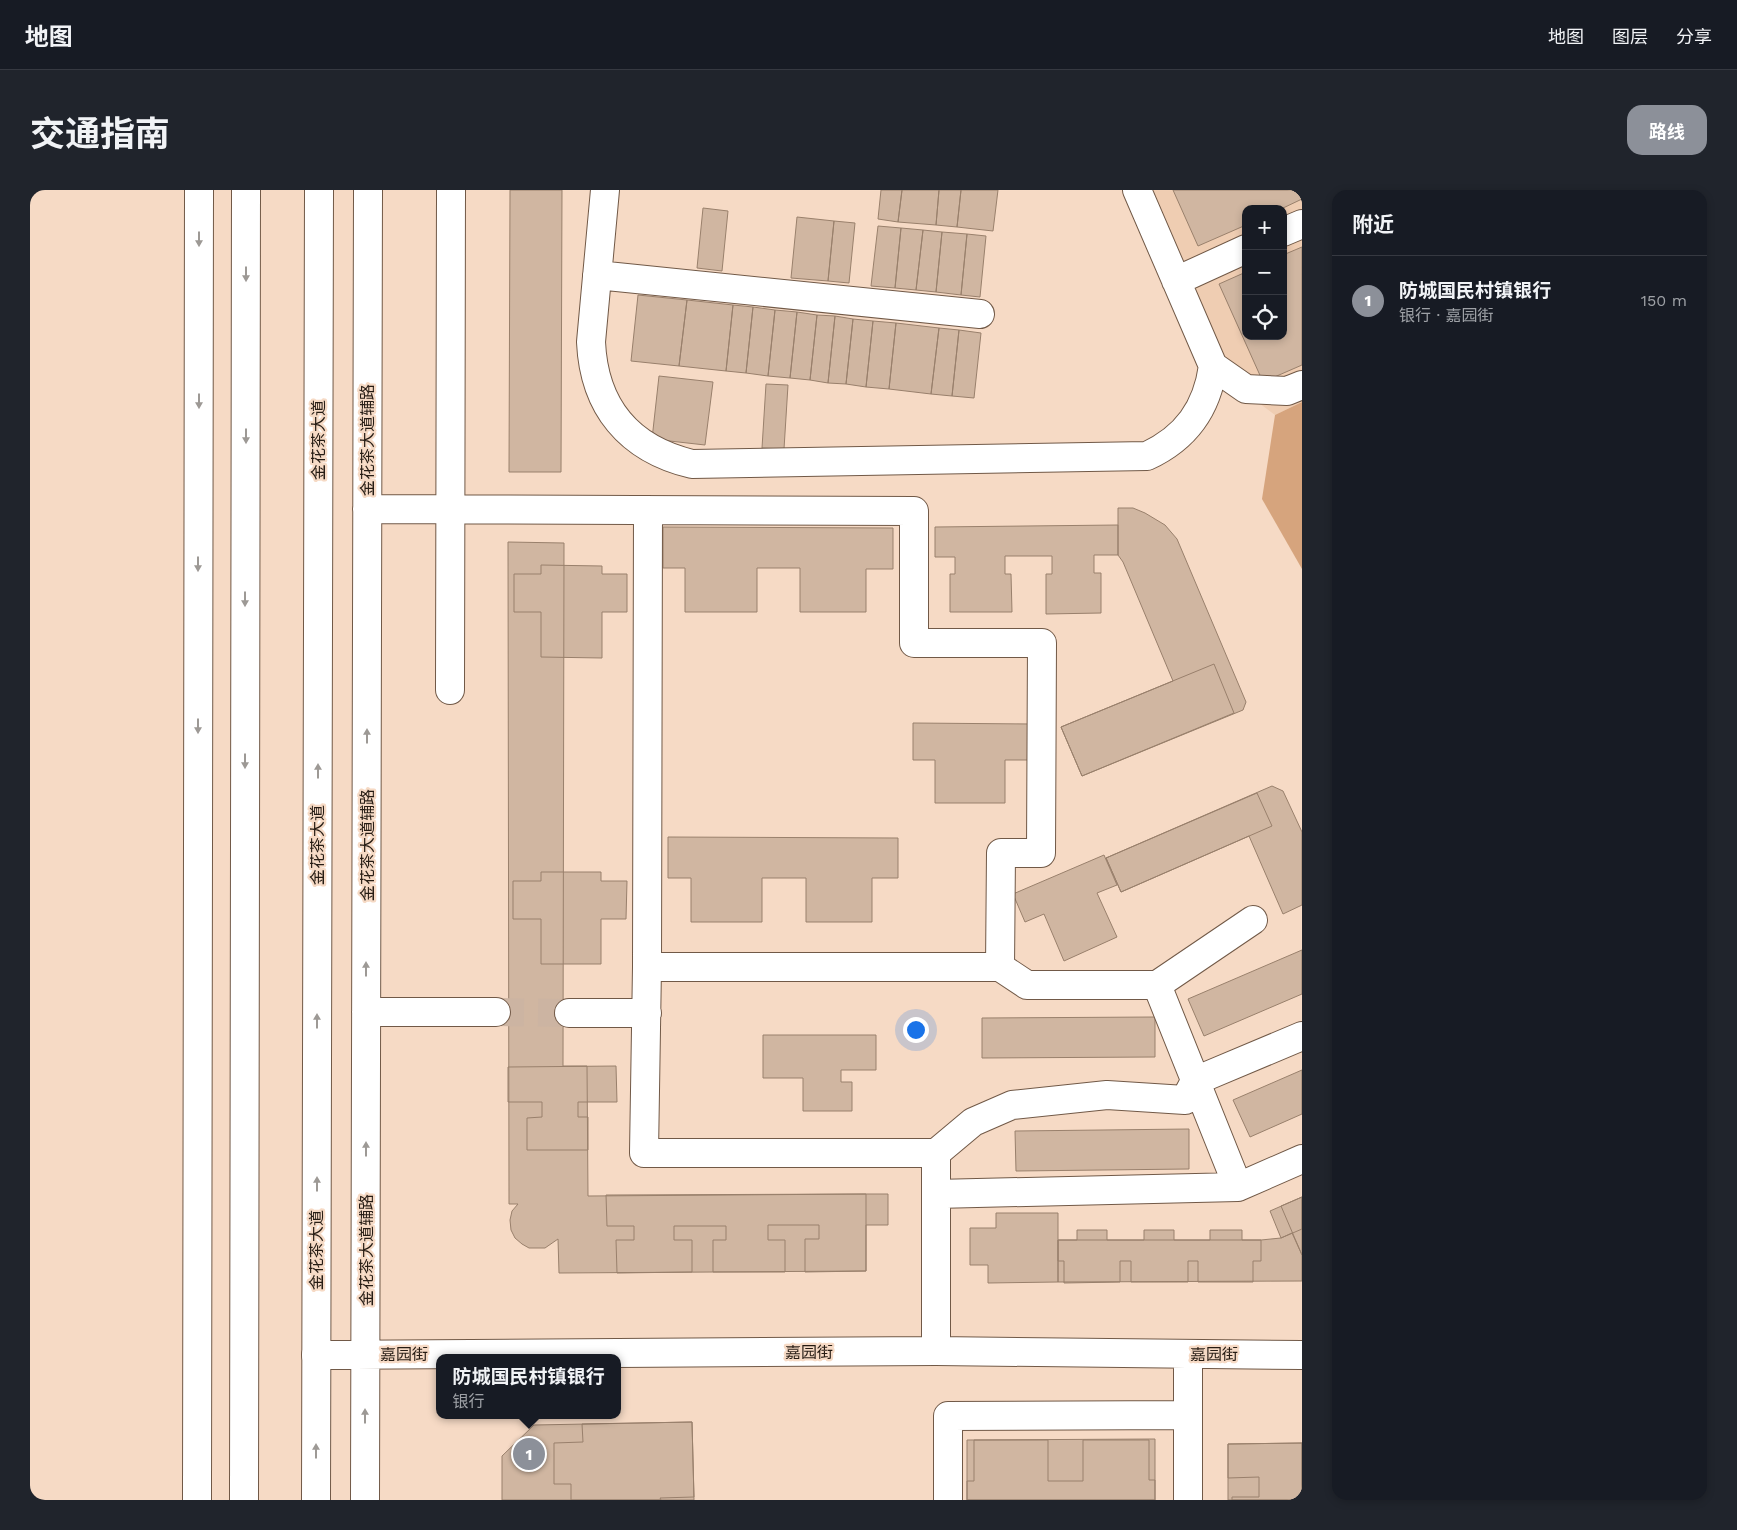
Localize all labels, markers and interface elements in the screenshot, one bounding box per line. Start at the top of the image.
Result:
text: 地图 [25,23,73,51]
text: 地图 [1548,26,1584,47]
text: 图层 [1612,26,1648,47]
text: 分享 [1676,26,1712,47]
button: 路线 [1627,105,1707,155]
text: 交通指南 [30,113,170,155]
map controls [1242,205,1287,340]
button: + [1242,205,1287,250]
text: 附近 [1352,212,1394,237]
one-way arrow [195,231,203,247]
button: − [1242,250,1287,295]
one-way arrow [242,266,250,282]
text: 防城国民村镇银行 [1399,279,1551,302]
text: 1 [1365,291,1371,310]
text: 150 m [1641,291,1687,310]
button: locate [1242,295,1287,340]
text: 银行 · 嘉园街 [1399,306,1494,325]
street label: 金花茶大道辅路 [358,384,377,496]
one-way arrow [195,393,203,409]
street label: 金花茶大道 [309,400,328,480]
one-way arrow [242,428,250,444]
one-way arrow [194,556,202,572]
one-way arrow [241,591,249,607]
one-way arrow [194,718,202,734]
one-way arrow [363,728,371,744]
one-way arrow [241,753,249,769]
one-way arrow [314,763,322,779]
street label: 金花茶大道辅路 [358,789,377,901]
street label: 金花茶大道 [308,805,327,885]
one-way arrow [362,961,370,977]
one-way arrow [313,1013,321,1029]
your location [903,1017,929,1043]
one-way arrow [362,1141,370,1157]
one-way arrow [313,1176,321,1192]
street label: 金花茶大道辅路 [357,1194,376,1306]
street label: 金花茶大道 [307,1210,326,1290]
street label: 嘉园街 [785,1343,833,1362]
street label: 嘉园街 [380,1345,428,1364]
street label: 嘉园街 [1190,1345,1238,1364]
popup [436,1354,621,1419]
text: 防城国民村镇银行 [452,1365,605,1388]
text: 银行 [452,1392,485,1411]
one-way arrow [361,1408,369,1424]
pin: 1 [513,1435,545,1473]
one-way arrow [312,1443,320,1459]

